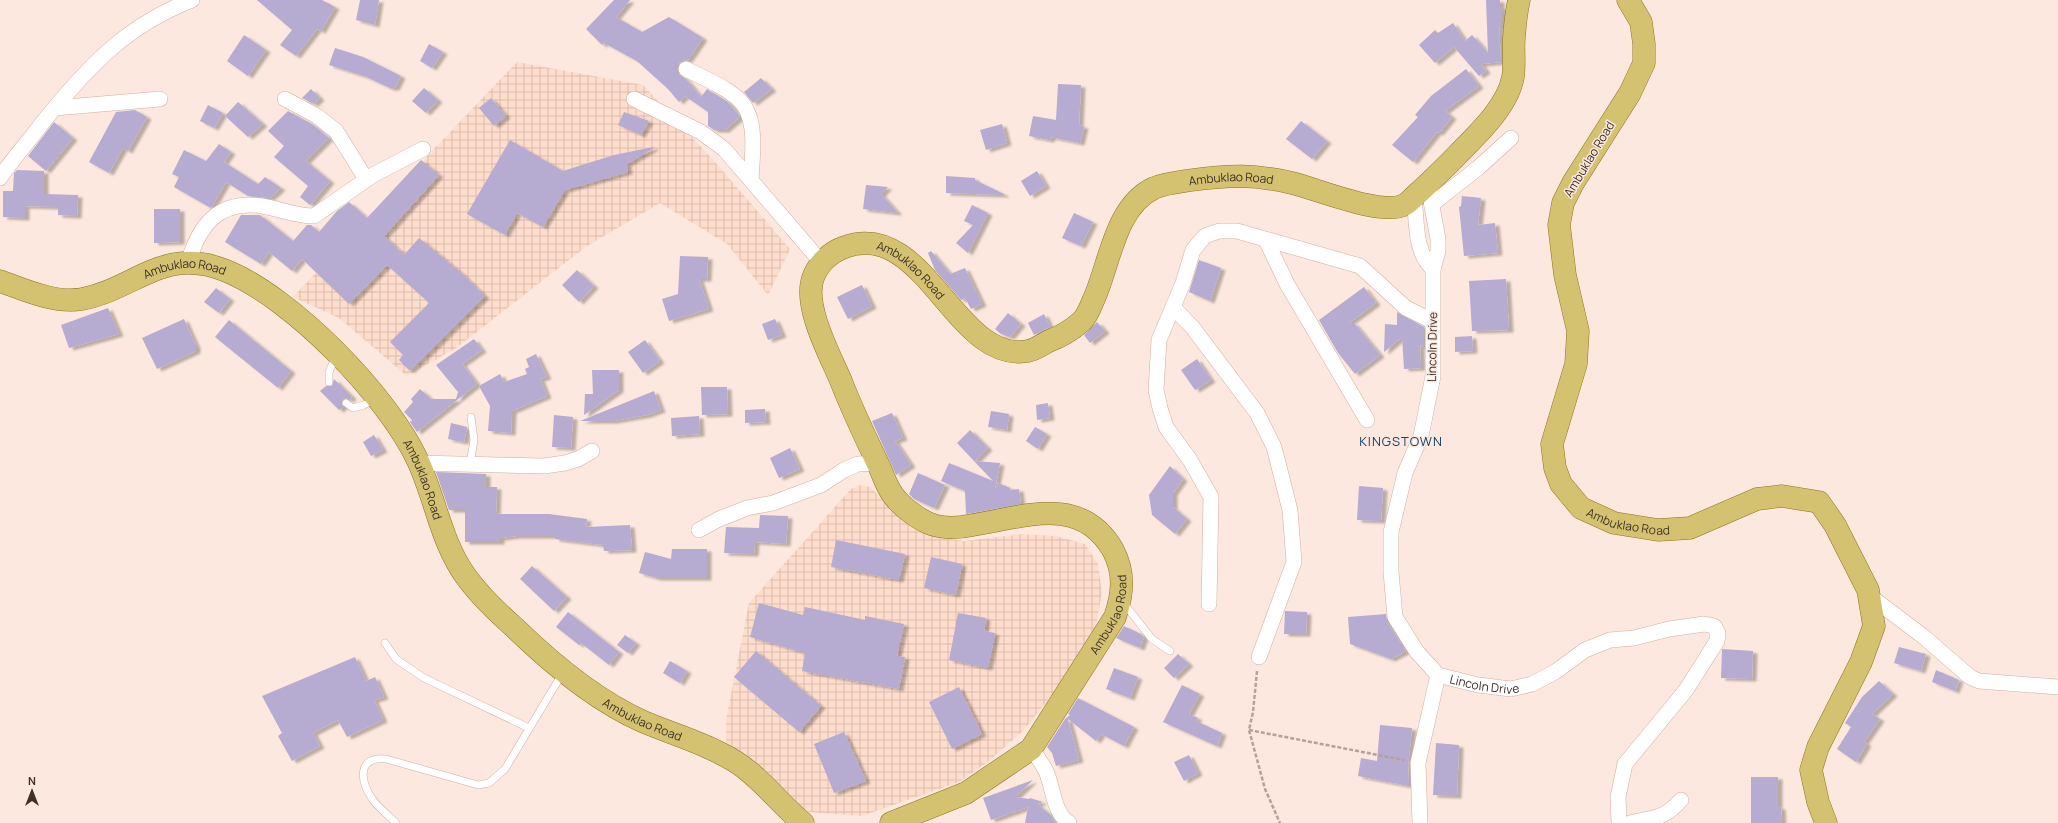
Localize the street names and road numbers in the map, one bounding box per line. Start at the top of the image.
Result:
street label: Ambuklao Road [1560,118,1618,200]
street label: Ambuklao Road [1187,168,1275,189]
street label: Ambuklao Road [875,236,949,303]
street label: Ambuklao Road [140,254,229,282]
street label: Lincoln Drive [1423,312,1441,382]
street label: Ambuklao Road [399,436,447,522]
street label: Ambuklao Road [1584,503,1670,539]
street label: Ambuklao Road [1085,574,1130,657]
street label: Lincoln Drive [1448,670,1521,698]
street label: Ambuklao Road [600,693,685,745]

